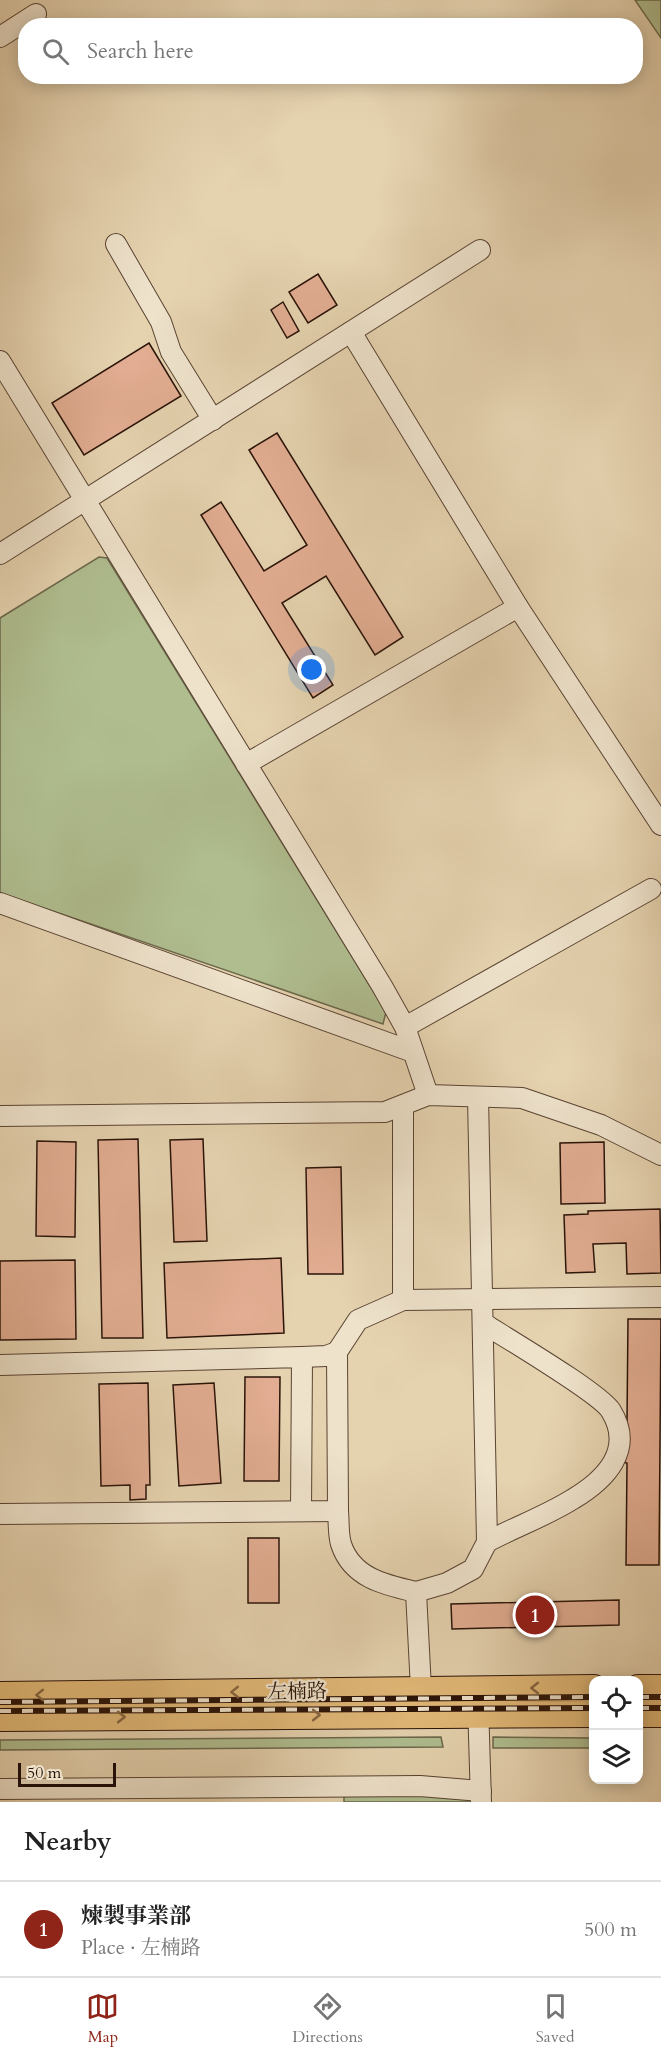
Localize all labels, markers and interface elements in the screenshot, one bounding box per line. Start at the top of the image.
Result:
search box [18,18,643,84]
icon: search [39,35,72,68]
text: Search here [87,36,194,66]
your location [297,655,326,684]
pin: 1 [516,1592,554,1638]
map controls [589,1676,643,1784]
button: locate [589,1676,643,1730]
street label: 左楠路 [267,1677,327,1706]
one-way arrow [531,1682,540,1694]
one-way arrow [231,1686,240,1698]
one-way arrow [36,1688,45,1701]
one-way arrow [312,1709,321,1722]
one-way arrow [117,1711,126,1723]
button: layers [589,1730,643,1784]
scale bar [18,1760,116,1788]
text: 50 m [27,1762,61,1784]
text: Nearby [24,1824,112,1859]
text: 煉製事業部 [81,1901,191,1931]
text: 1 [38,1916,49,1943]
text: 500 m [584,1916,637,1943]
text: Place · 左楠路 [81,1934,201,1961]
tab: Map [86,1990,119,2048]
tab: Directions [292,1990,363,2048]
tab: Saved [536,1990,575,2048]

